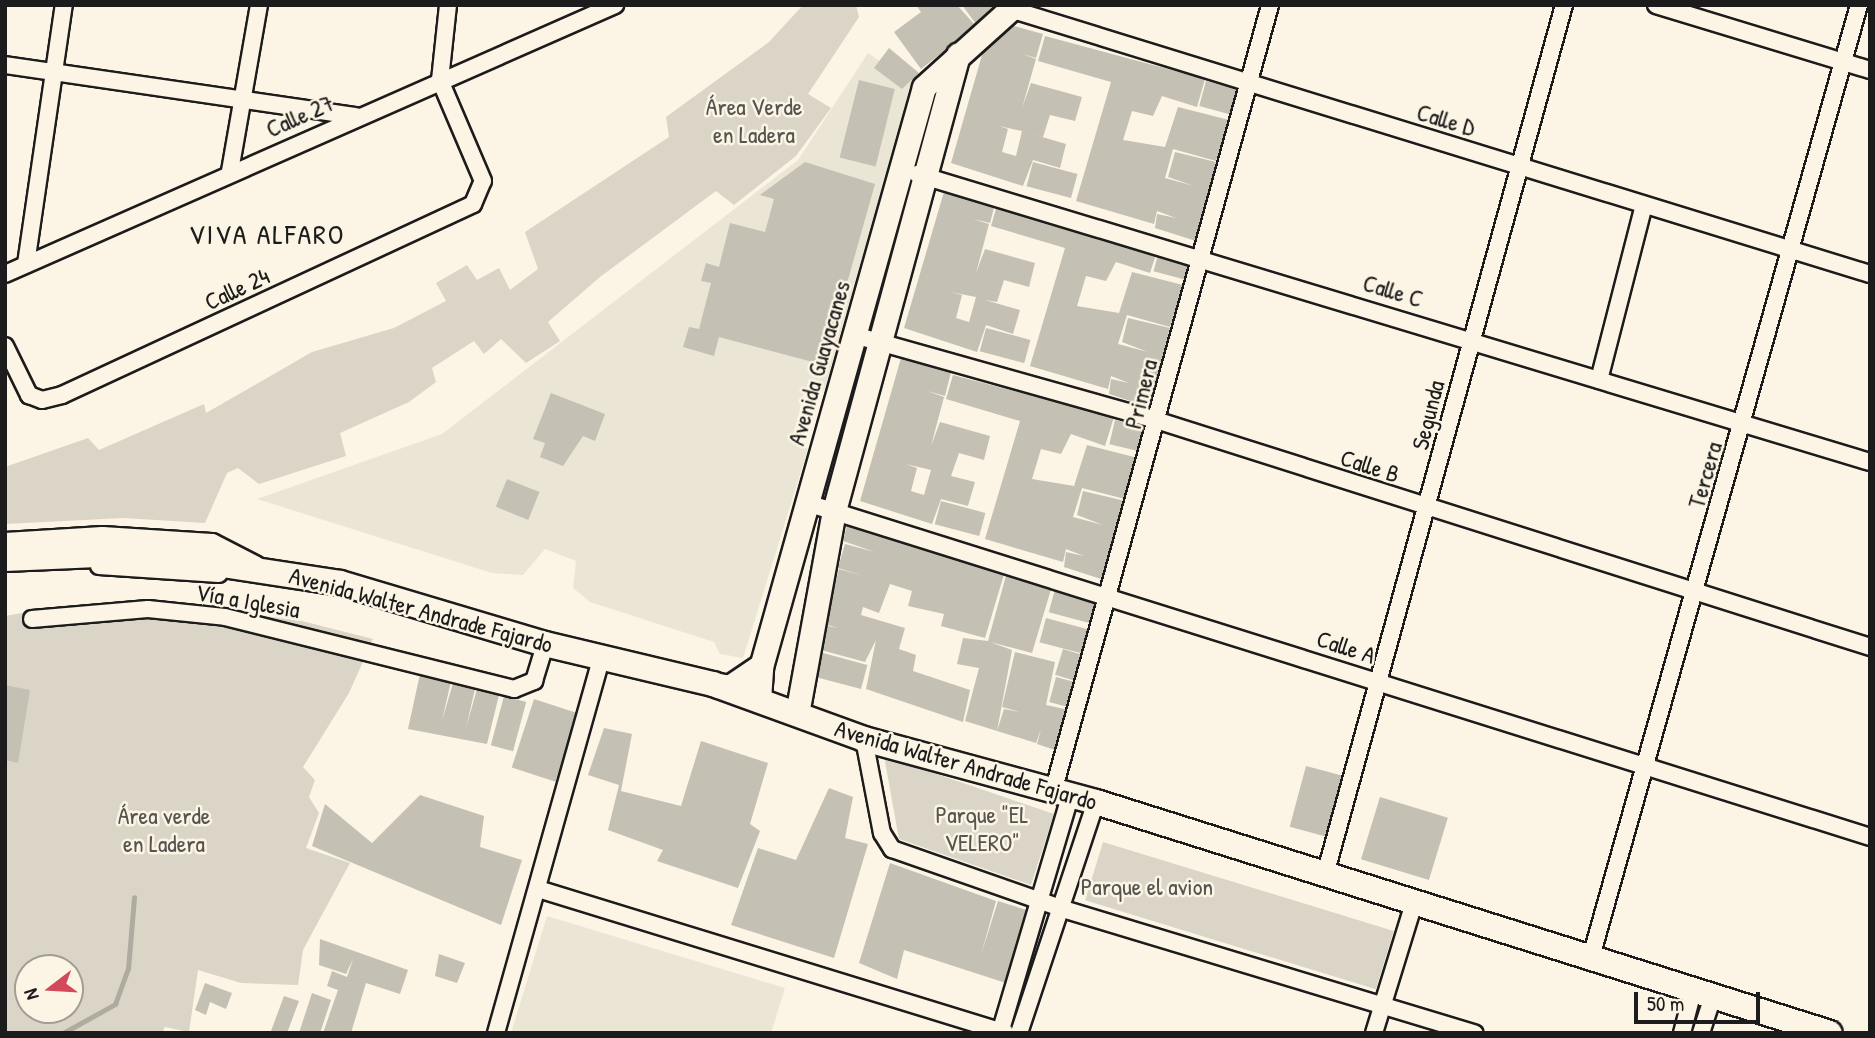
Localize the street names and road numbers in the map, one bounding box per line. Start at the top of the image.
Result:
street label: Calle 27 [262,88,338,144]
street label: Calle D [1413,98,1479,142]
street label: Calle 24 [200,262,274,316]
street label: Calle C [1360,268,1426,314]
street label: Avenida Guayacanes [782,277,856,449]
street label: Primera [1118,356,1164,432]
street label: Segunda [1406,377,1450,453]
street label: Tercera [1682,439,1728,511]
street label: Calle B [1337,443,1403,489]
street label: Avenida Walter Andrade Fajardo [286,561,556,659]
street label: Vía a Iglesia [194,578,302,624]
street label: Calle A [1313,624,1379,670]
street label: Avenida Walter Andrade Fajardo [832,714,1100,816]

